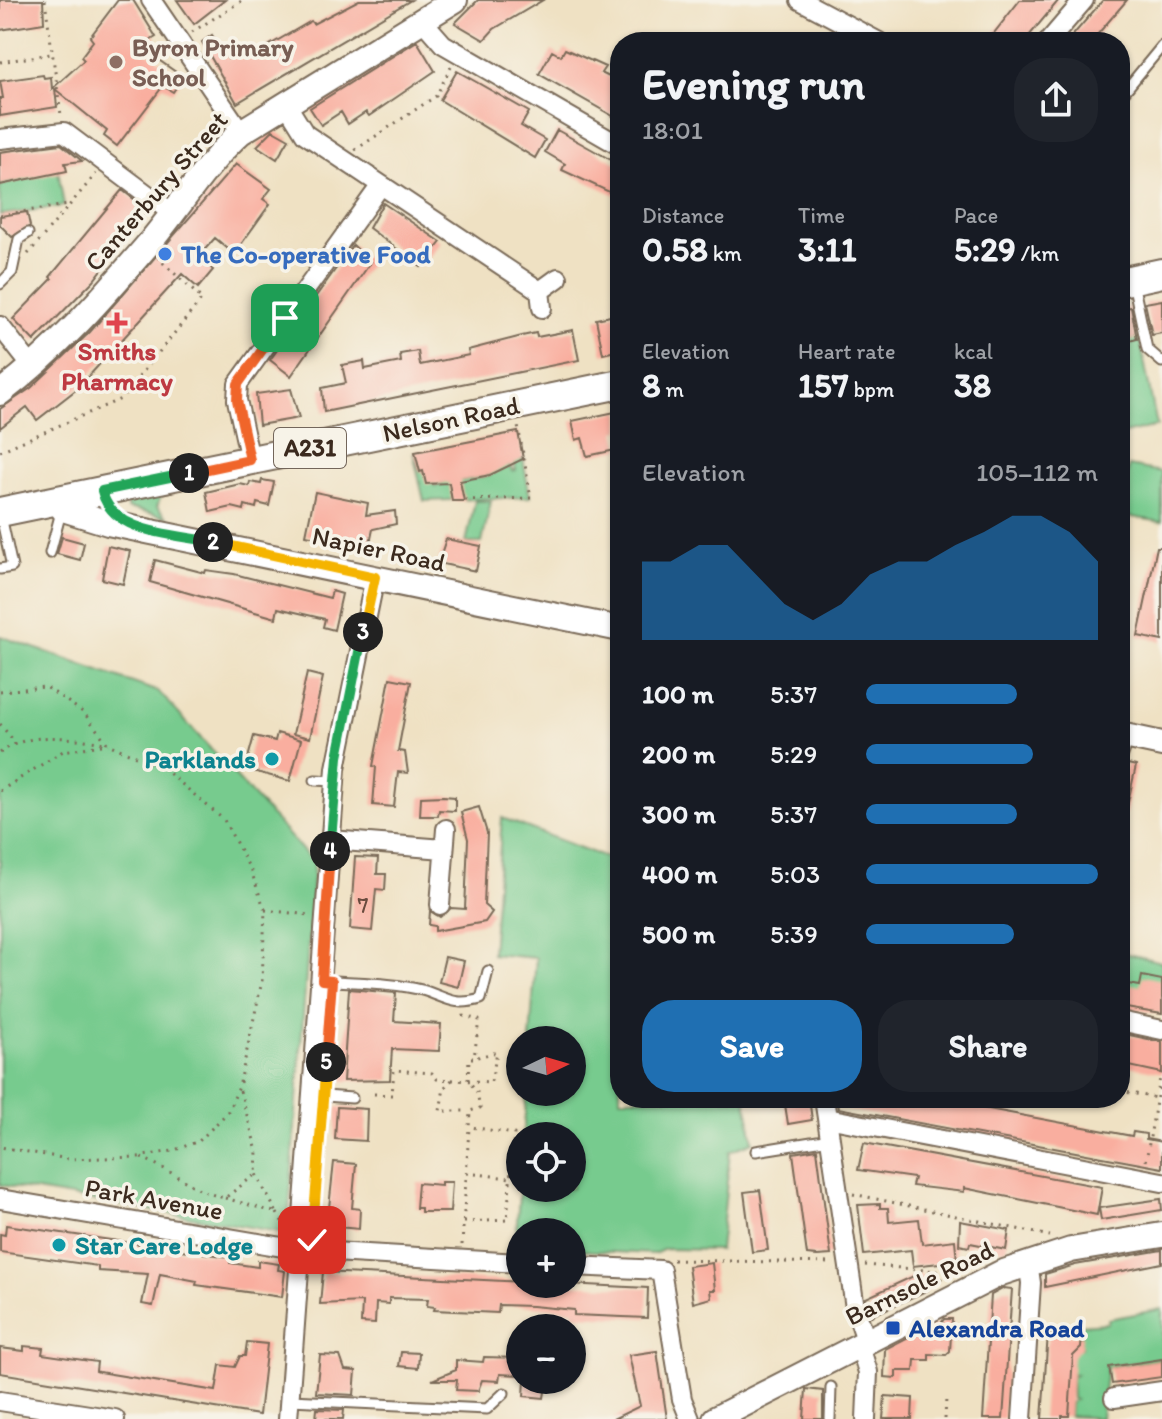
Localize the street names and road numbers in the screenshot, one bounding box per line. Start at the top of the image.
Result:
street label: Canterbury Street [78,104,234,278]
street label: Nelson Road [379,389,523,449]
road number: A231 [274,428,346,468]
street label: Napier Road [309,519,449,579]
street label: Park Avenue [82,1171,226,1227]
street label: Barnsole Road [840,1233,998,1333]

